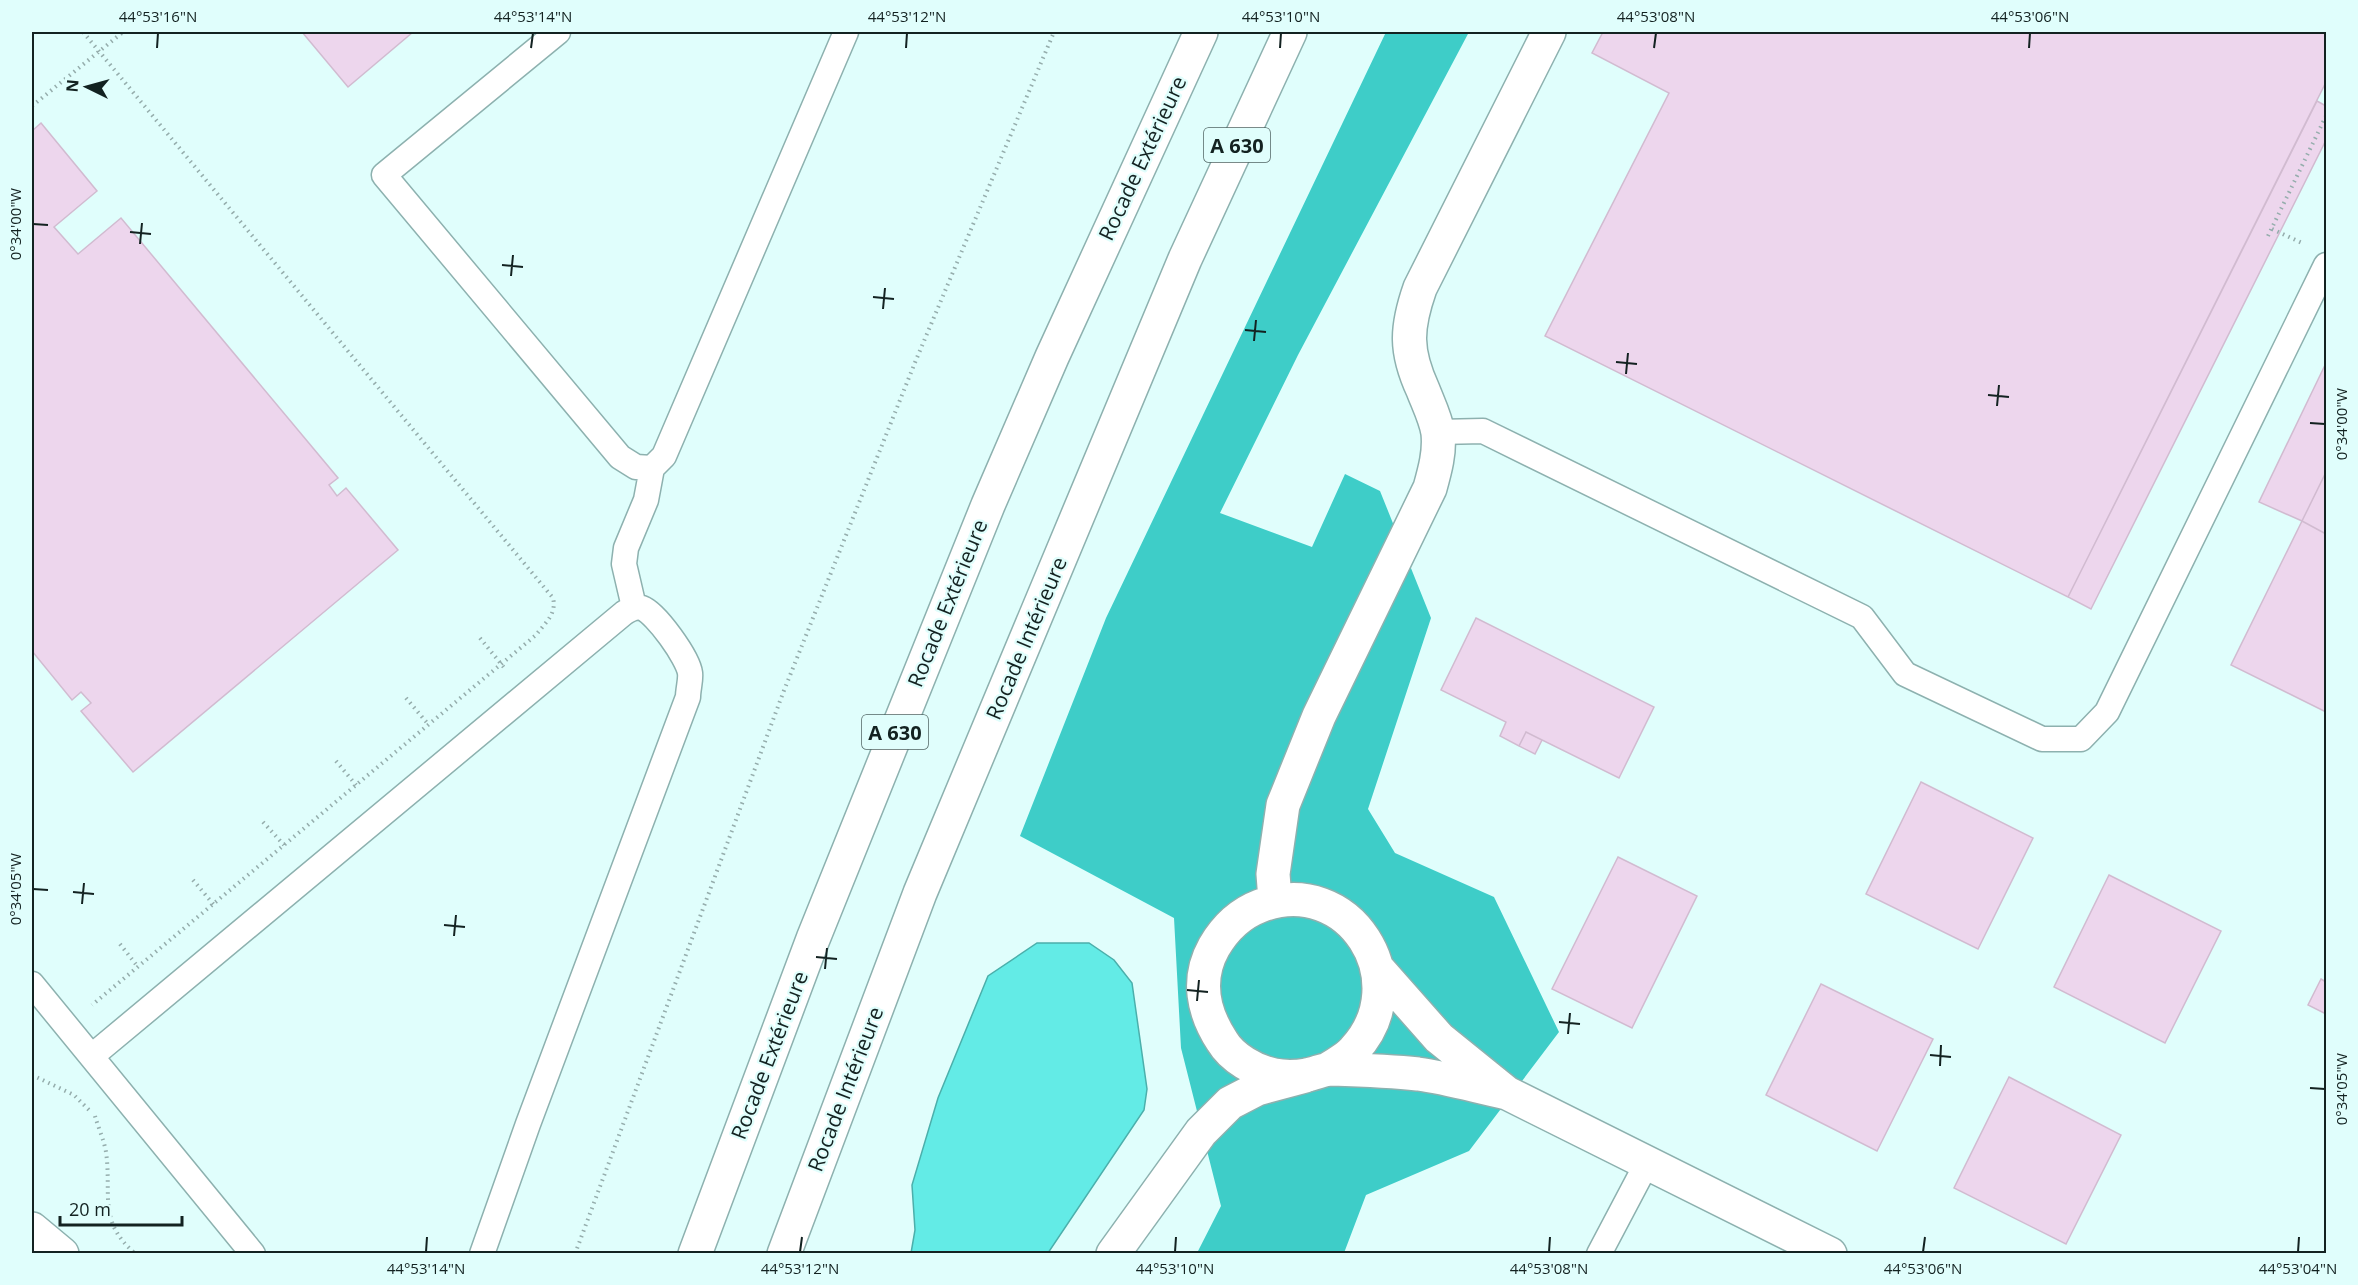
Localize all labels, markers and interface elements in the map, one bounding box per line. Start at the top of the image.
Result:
text: 44°53'16"N [119,6,197,26]
text: 44°53'14"N [494,6,572,26]
text: 44°53'12"N [868,6,946,26]
text: 44°53'10"N [1242,6,1320,26]
text: 44°53'08"N [1617,6,1695,26]
text: 44°53'06"N [1991,6,2069,26]
north arrow [57,57,117,117]
street label: Rocade Extérieure [1092,71,1192,245]
text: N [61,78,84,93]
road number: A 630 [1204,128,1270,162]
text: 0°34'00"W [5,188,25,260]
text: 0°34'00"W [2331,388,2351,460]
street label: Rocade Extérieure [901,515,993,691]
street label: Rocade Intérieure [979,552,1073,724]
road number: A 630 [862,715,928,749]
text: 0°34'05"W [5,853,25,925]
street label: Rocade Extérieure [724,967,814,1143]
street label: Rocade Intérieure [801,1003,889,1175]
text: 0°34'05"W [2331,1053,2351,1125]
scale bar [60,1189,182,1227]
text: 20 m [69,1197,111,1221]
text: 44°53'14"N [387,1258,465,1278]
text: 44°53'12"N [761,1258,839,1278]
text: 44°53'10"N [1136,1258,1214,1278]
text: 44°53'08"N [1510,1258,1588,1278]
text: 44°53'06"N [1884,1258,1962,1278]
text: 44°53'04"N [2259,1258,2337,1278]

